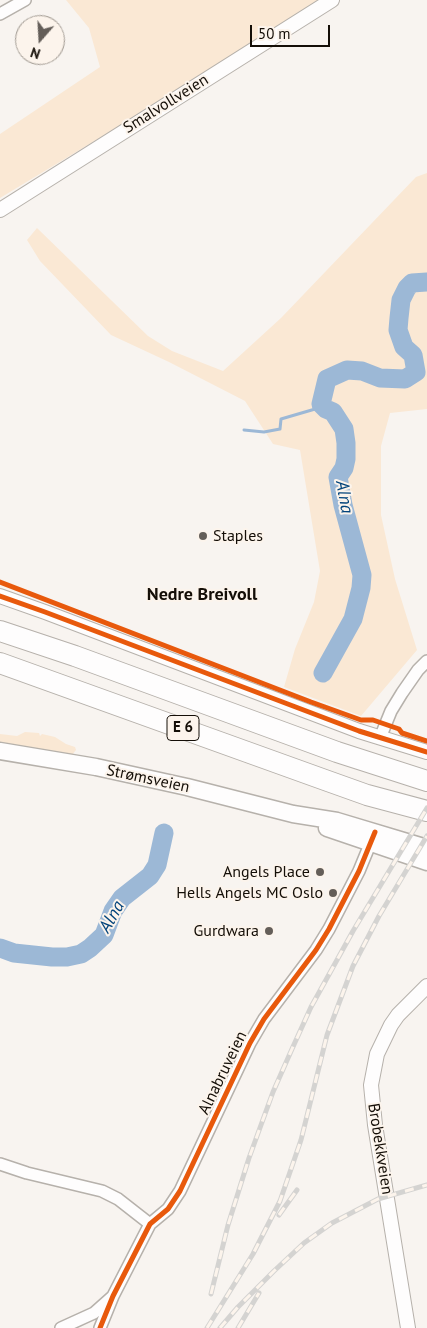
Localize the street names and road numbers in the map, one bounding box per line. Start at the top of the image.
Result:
street label: Smalvollveien [120,70,212,138]
road number: E 6 [167,716,199,740]
street label: Strømsveien [105,761,191,797]
street label: Alnabruveien [195,1028,251,1118]
street label: Brobekkveien [363,1102,397,1196]

